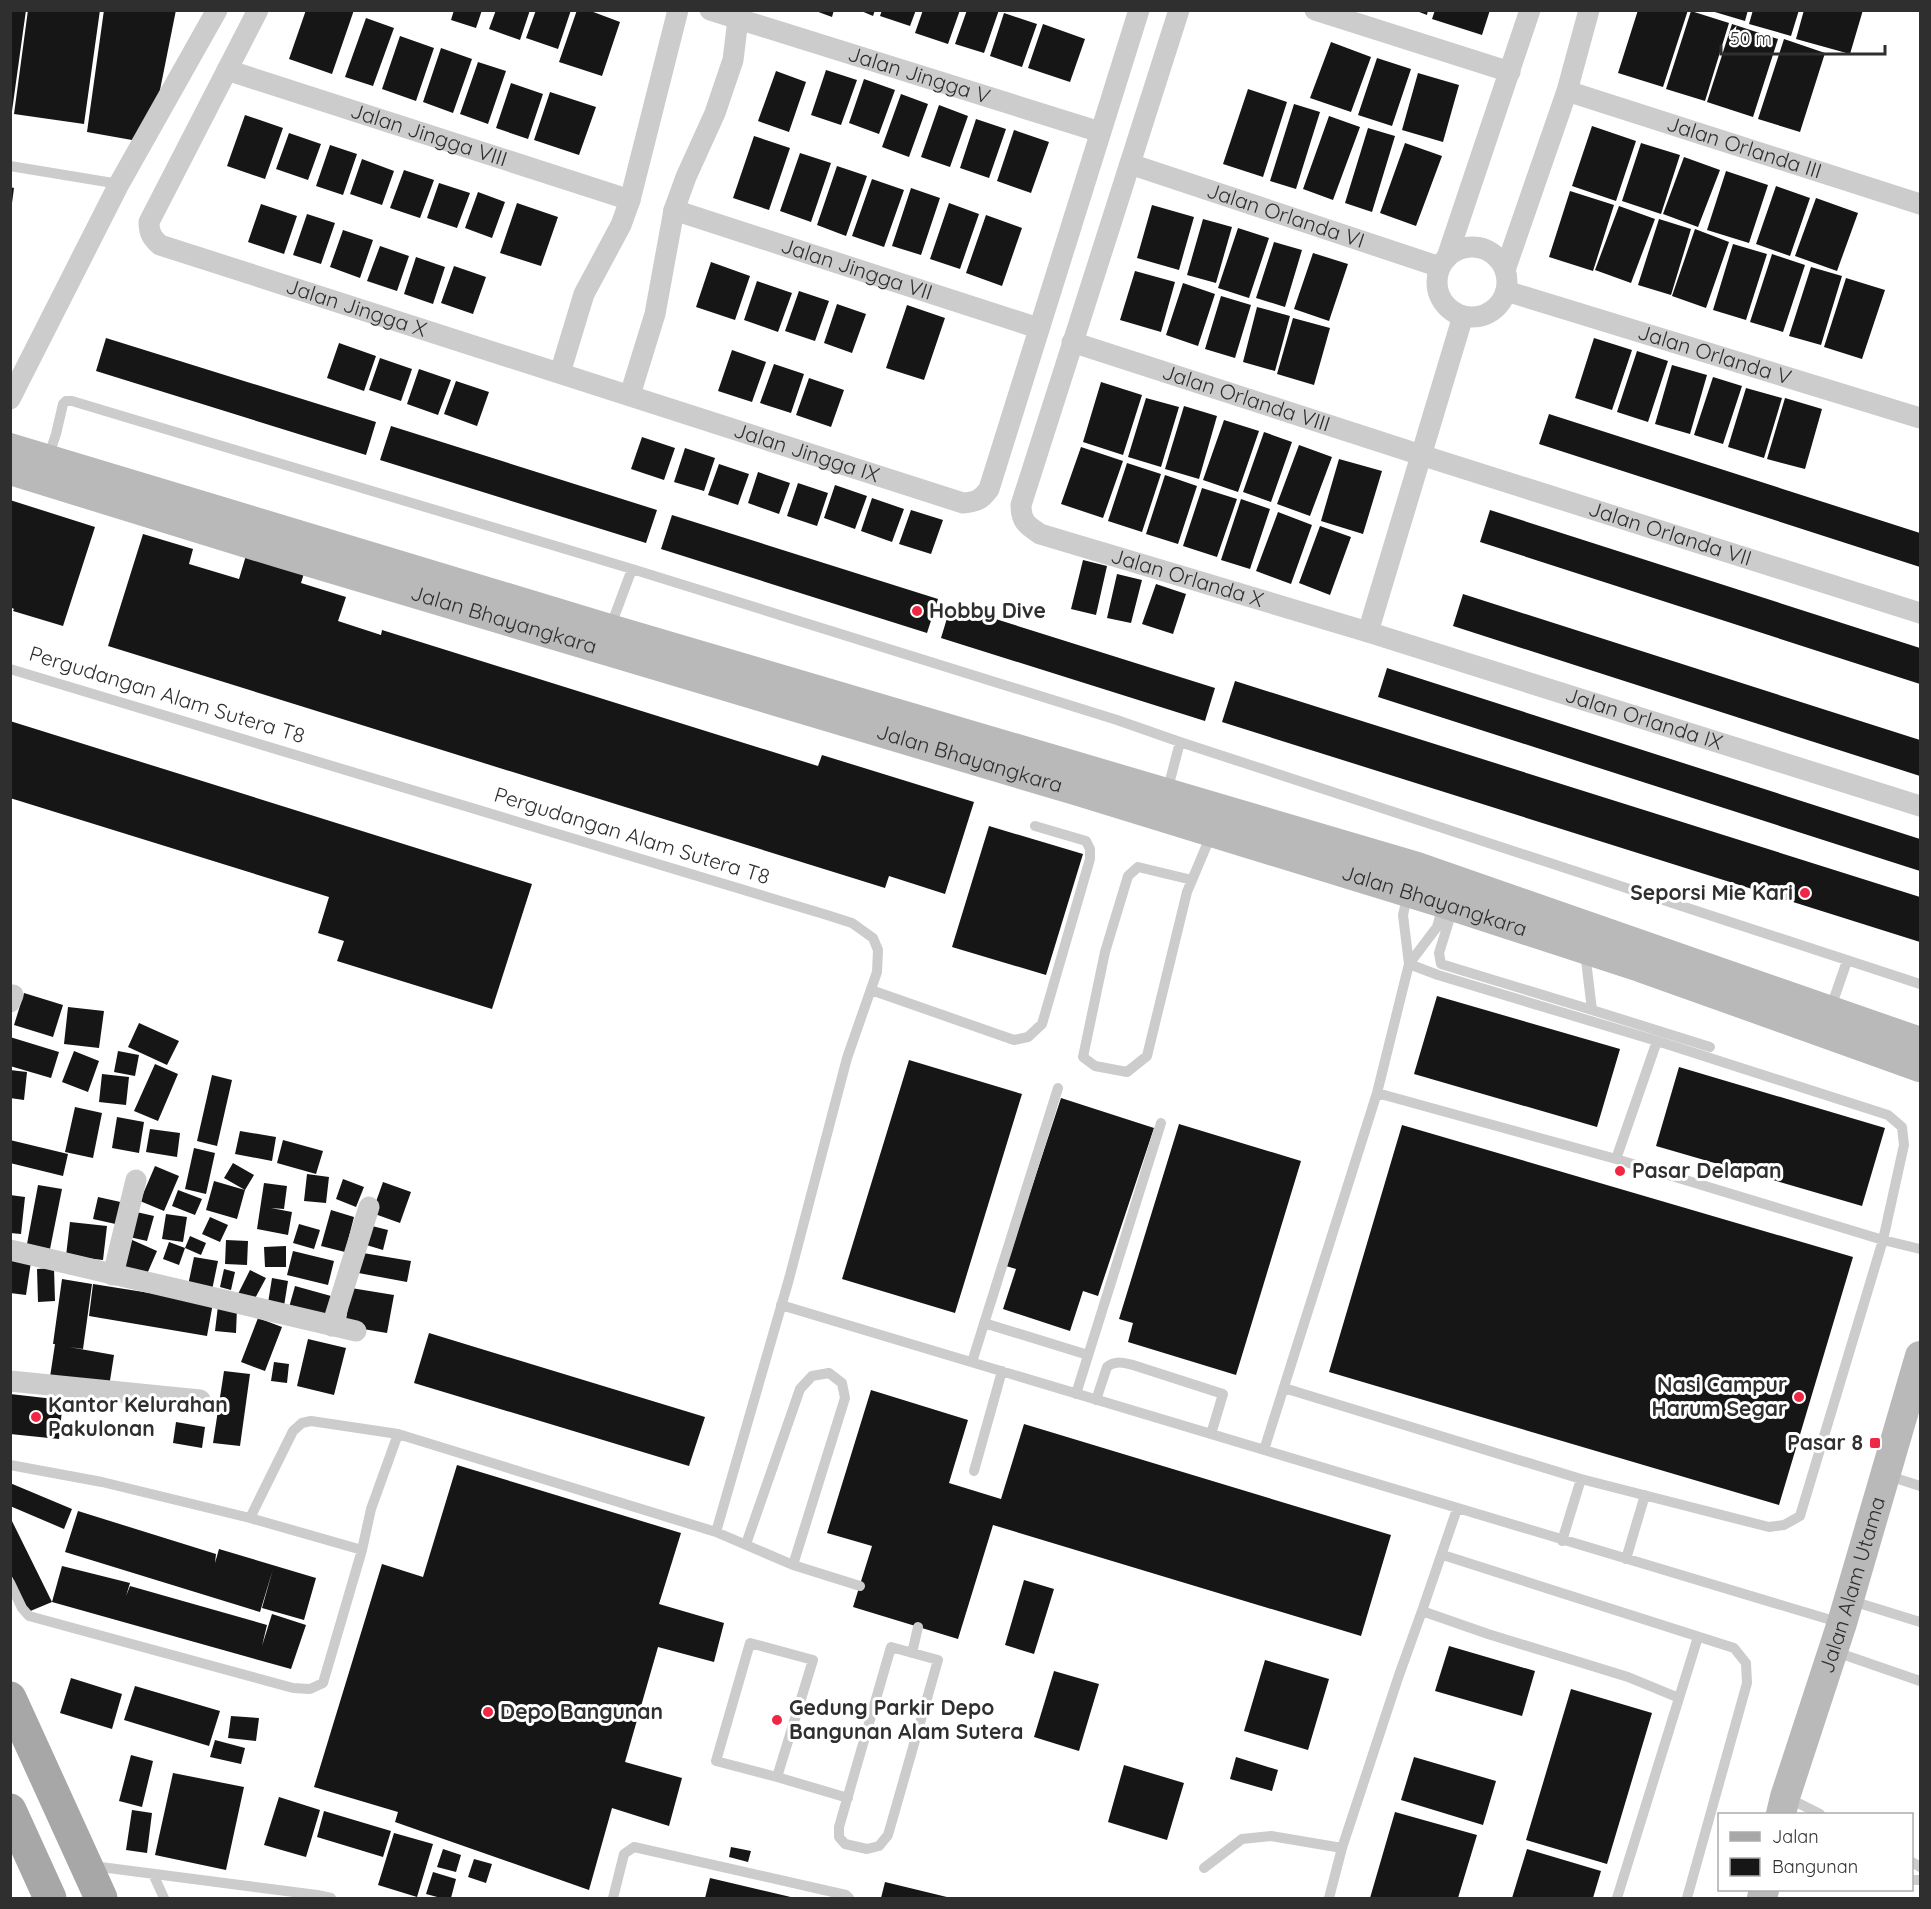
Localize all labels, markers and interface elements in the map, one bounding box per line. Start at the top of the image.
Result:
scale bar [1721,18,1884,56]
text: 50 m [1730,27,1772,50]
street label: Jalan Jingga V [845,40,994,109]
street label: Jalan Jingga VIII [347,97,511,172]
street label: Jalan Orlanda III [1664,110,1825,184]
street label: Jalan Orlanda VI [1204,176,1368,253]
street label: Jalan Jingga VII [778,232,936,305]
street label: Jalan Jingga X [283,272,430,342]
street label: Jalan Orlanda V [1635,318,1795,390]
street label: Jalan Orlanda VIII [1159,358,1334,437]
street label: Jalan Jingga IX [731,416,883,487]
street label: Jalan Orlanda VII [1585,495,1755,571]
street label: Jalan Orlanda X [1108,542,1267,612]
street label: Jalan Bhayangkara [408,579,600,659]
place label: Hobby Dive [929,597,1046,623]
marker: Hobby Dive [910,604,924,618]
street label: Pergudangan Alam Sutera T8 [26,640,308,748]
street label: Jalan Orlanda IX [1562,681,1726,755]
street label: Jalan Bhayangkara [874,718,1066,798]
street label: Pergudangan Alam Sutera T8 [491,781,773,889]
street label: Jalan Bhayangkara [1339,859,1530,941]
place label: Seporsi Mie Kari [1630,879,1793,905]
marker: Seporsi Mie Kari [1798,886,1812,900]
place label: Pasar Delapan [1632,1157,1782,1183]
marker: Pasar Delapan [1613,1164,1627,1178]
place label: Nasi Campur Harum Segar [1652,1371,1787,1421]
marker: Nasi Campur Harum Segar [1792,1390,1806,1404]
place label: Kantor Kelurahan Pakulonan [48,1391,228,1441]
marker: Kantor Kelurahan Pakulonan [29,1410,43,1424]
place label: Pasar 8 [1787,1429,1863,1455]
marker: Pasar 8 [1868,1436,1882,1450]
street label: Jalan Alam Utama [1812,1493,1890,1676]
place label: Gedung Parkir Depo Bangunan Alam Sutera [789,1694,1023,1744]
place label: Depo Bangunan [500,1698,663,1724]
marker: Depo Bangunan [481,1705,495,1719]
marker: Gedung Parkir Depo Bangunan Alam Sutera [770,1713,784,1727]
legend [1718,1813,1913,1891]
text: Jalan [1772,1825,1819,1848]
text: Bangunan [1772,1855,1858,1878]

